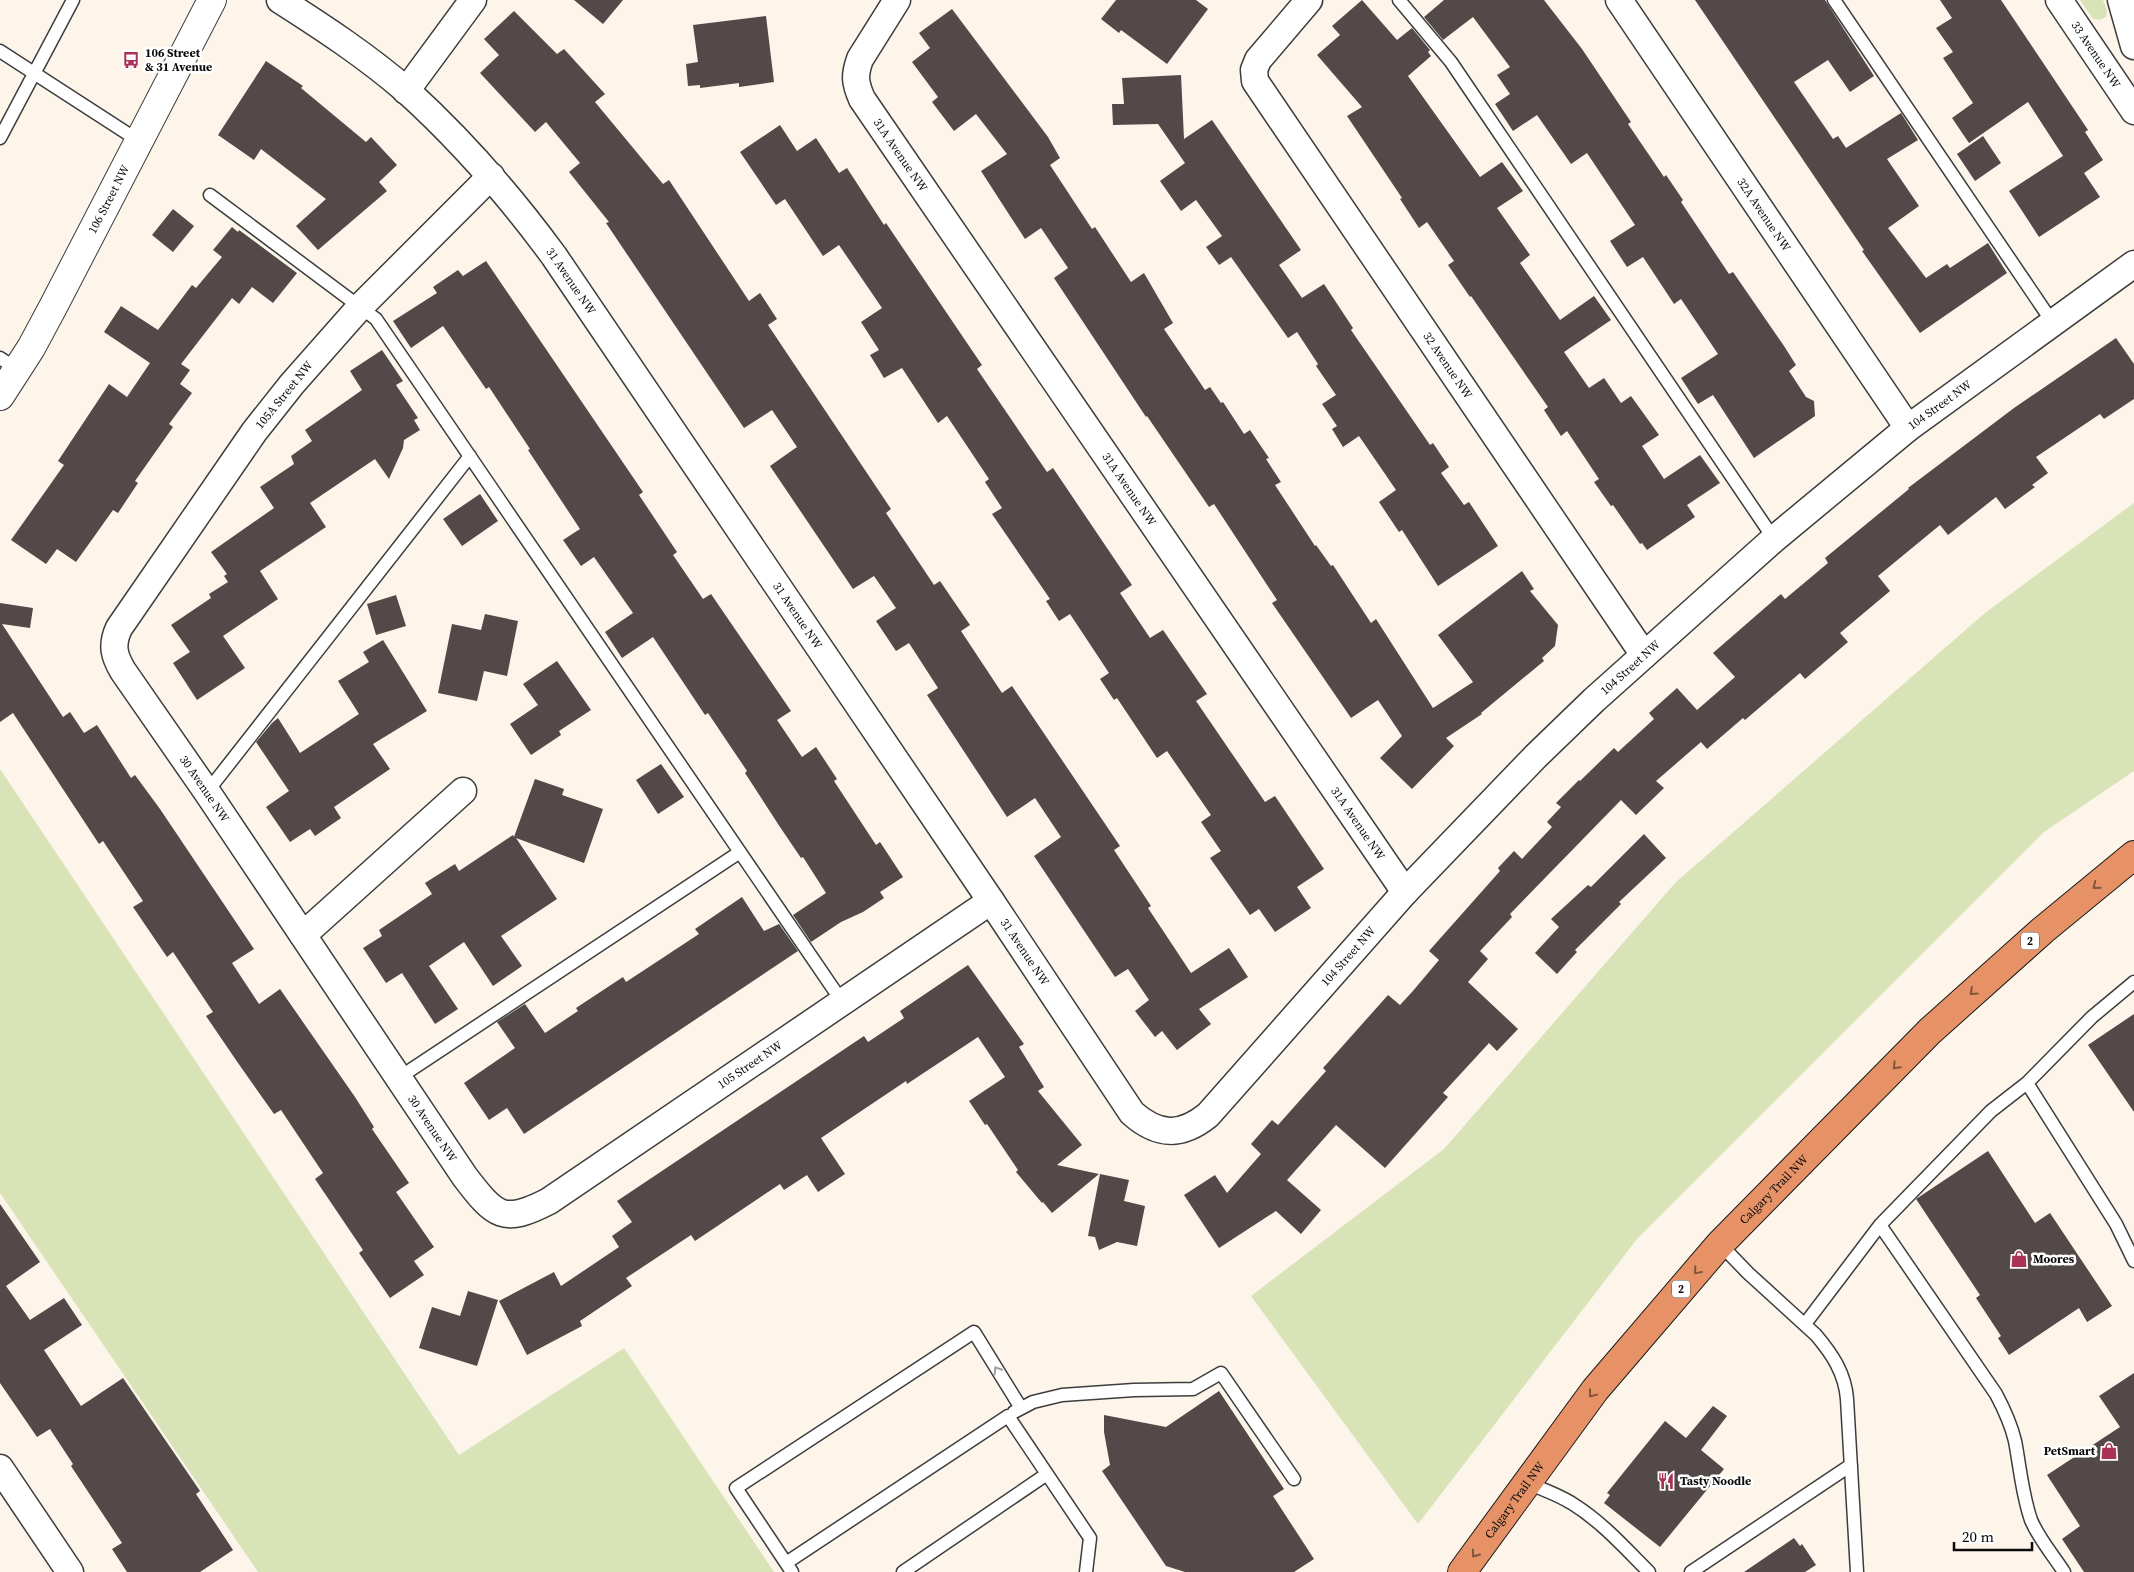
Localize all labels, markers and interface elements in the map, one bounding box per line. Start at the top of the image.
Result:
street label: 33 Avenue NW [2068,18,2125,92]
place label: 106 Street & 31 Avenue [145,45,212,75]
bus stop icon: 106 Street & 31 Avenue [121,50,141,70]
street label: 31A Avenue NW [870,115,931,195]
street label: 106 Street NW [84,162,133,236]
street label: 32A Avenue NW [1733,175,1795,255]
street label: 31 Avenue NW [543,244,600,318]
street label: 32 Avenue NW [1419,329,1476,402]
street label: 105A Street NW [252,357,317,432]
street label: 104 Street NW [1905,376,1975,433]
street label: 31A Avenue NW [1098,449,1160,529]
street label: 31 Avenue NW [769,579,826,652]
street label: 104 Street NW [1597,636,1664,699]
street label: 30 Avenue NW [176,752,233,826]
street label: 31A Avenue NW [1327,784,1389,864]
one-way arrow [2093,881,2102,890]
street label: 31 Avenue NW [997,915,1053,989]
street label: 104 Street NW [1317,923,1379,990]
road number: 2 [2021,932,2039,949]
one-way arrow [1970,986,1979,995]
street label: 105 Street NW [714,1037,786,1092]
one-way arrow [1892,1060,1901,1069]
street label: 30 Avenue NW [404,1092,461,1165]
street label: Calgary Trail NW [1736,1151,1812,1228]
shop icon: Moores [2009,1249,2029,1269]
place label: Moores [2033,1251,2075,1267]
one-way arrow [1694,1265,1703,1274]
road number: 2 [1672,1280,1690,1298]
one-way arrow [994,1366,1004,1375]
one-way arrow [1589,1388,1598,1398]
shop icon: PetSmart [2099,1441,2119,1461]
place label: PetSmart [2044,1443,2096,1459]
street label: Calgary Trail NW [1481,1458,1548,1542]
restaurant icon: Tasty Noodle [1656,1471,1676,1491]
place label: Tasty Noodle [1680,1473,1751,1489]
scale bar [1954,1520,2032,1552]
text: 20 m [1962,1526,1994,1547]
one-way arrow [1473,1548,1481,1557]

